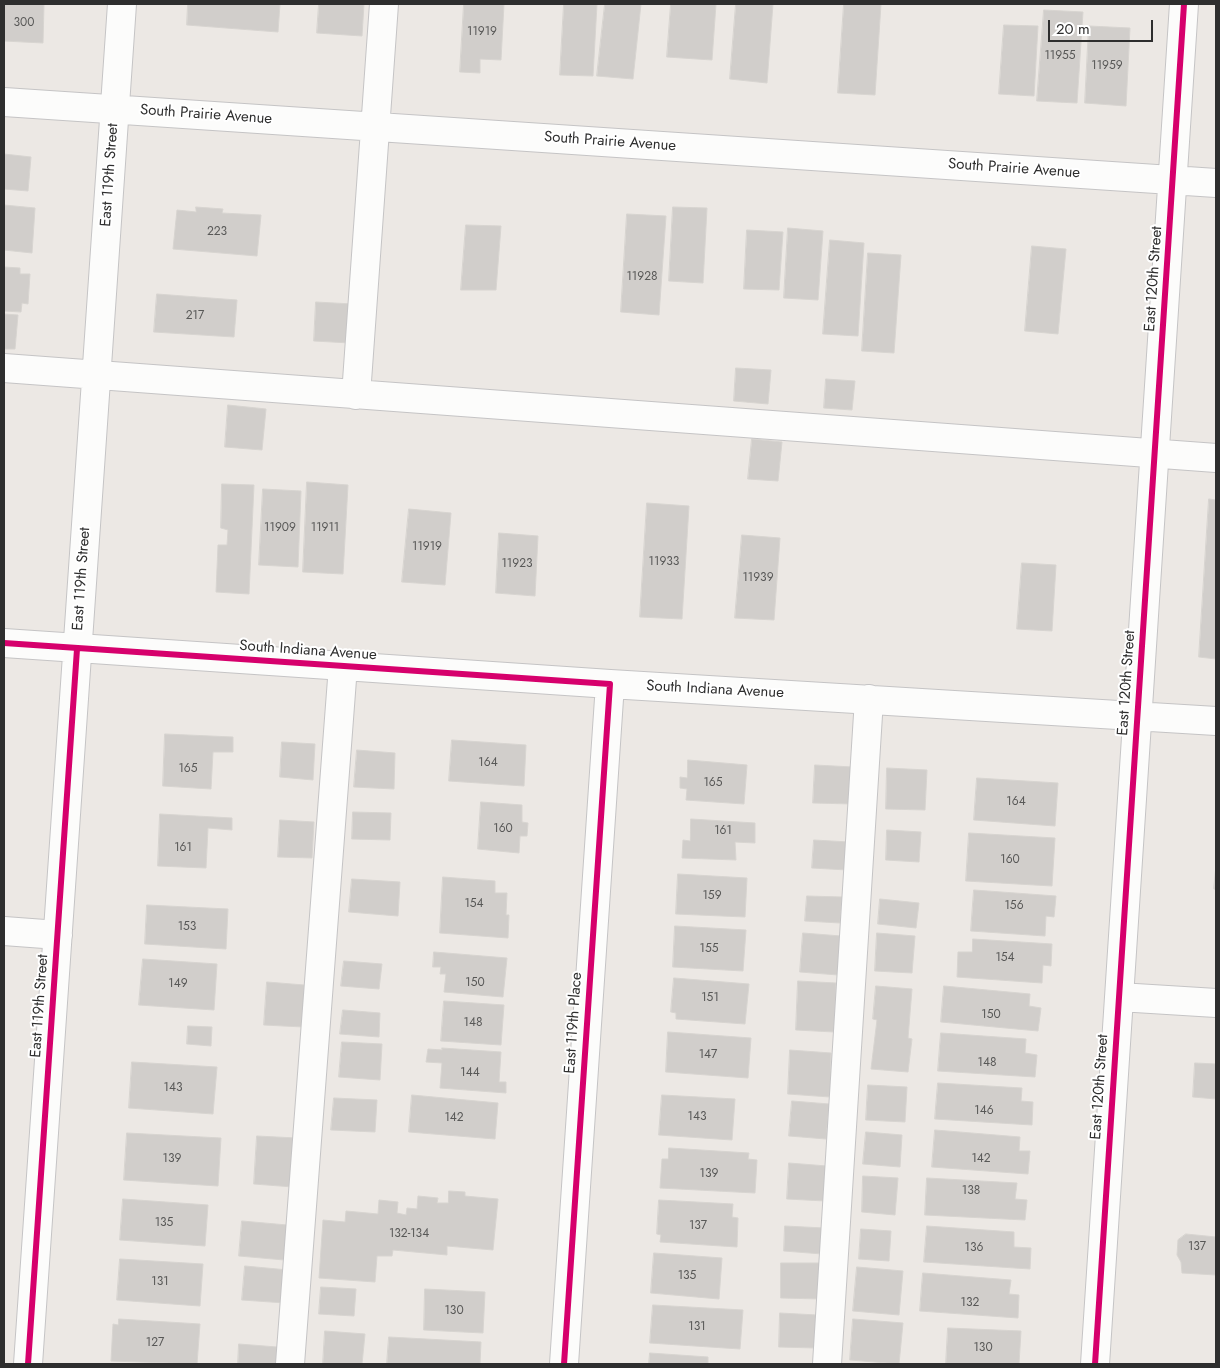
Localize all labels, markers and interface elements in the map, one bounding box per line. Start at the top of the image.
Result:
scale bar [1050,10,1155,42]
house number: 300 [14,16,34,30]
text: 20 m [1056,18,1090,40]
house number: 11919 [467,25,497,39]
house number: 11955 [1044,49,1076,63]
house number: 11959 [1091,59,1123,73]
street label: South Prairie Avenue [139,101,273,129]
street label: East 119th Street [97,123,123,227]
street label: South Prairie Avenue [543,128,677,156]
street label: South Prairie Avenue [947,155,1081,183]
house number: 223 [207,225,227,239]
street label: East 120th Street [1141,226,1167,332]
house number: 11928 [626,270,658,284]
house number: 217 [186,309,204,323]
house number: 11909 [264,521,296,535]
house number: 11911 [311,521,339,535]
street label: East 119th Street [69,527,95,631]
house number: 11919 [412,540,442,554]
house number: 11933 [649,555,679,569]
house number: 11923 [501,557,533,571]
house number: 11939 [742,571,774,585]
street label: East 120th Street [1114,630,1140,736]
street label: South Indiana Avenue [239,637,377,665]
street label: South Indiana Avenue [646,677,784,703]
house number: 164 [478,756,498,770]
house number: 165 [178,762,198,776]
house number: 165 [703,776,723,790]
house number: 164 [1006,795,1026,809]
house number: 160 [493,822,513,836]
house number: 161 [714,824,732,838]
house number: 161 [174,841,192,855]
house number: 160 [1000,853,1020,867]
house number: 159 [702,889,722,903]
house number: 154 [464,897,484,911]
house number: 156 [1004,899,1024,913]
house number: 153 [178,920,196,934]
house number: 155 [700,942,718,956]
house number: 154 [995,951,1015,965]
street label: East 119th Street [27,954,53,1058]
street label: East 119th Place [561,972,587,1074]
house number: 150 [465,976,485,990]
house number: 149 [168,977,188,991]
house number: 151 [701,991,719,1005]
house number: 150 [981,1008,1001,1022]
house number: 148 [464,1016,482,1030]
street label: East 120th Street [1087,1034,1113,1140]
house number: 147 [699,1048,717,1062]
house number: 148 [978,1056,996,1070]
house number: 144 [460,1066,480,1080]
house number: 143 [164,1081,182,1095]
house number: 146 [974,1104,994,1118]
house number: 143 [688,1110,706,1124]
house number: 142 [444,1111,464,1125]
house number: 139 [163,1152,181,1166]
house number: 142 [971,1152,991,1166]
house number: 139 [700,1167,718,1181]
house number: 138 [962,1184,980,1198]
house number: 135 [155,1216,173,1230]
house number: 137 [689,1219,707,1233]
house number: 132-134 [389,1227,429,1241]
house number: 137 [1188,1240,1206,1254]
house number: 136 [965,1241,983,1255]
house number: 135 [678,1269,696,1283]
house number: 131 [151,1275,169,1289]
house number: 132 [961,1296,979,1310]
house number: 130 [444,1304,464,1318]
house number: 131 [688,1320,706,1334]
house number: 127 [146,1336,164,1350]
house number: 130 [973,1341,993,1355]

